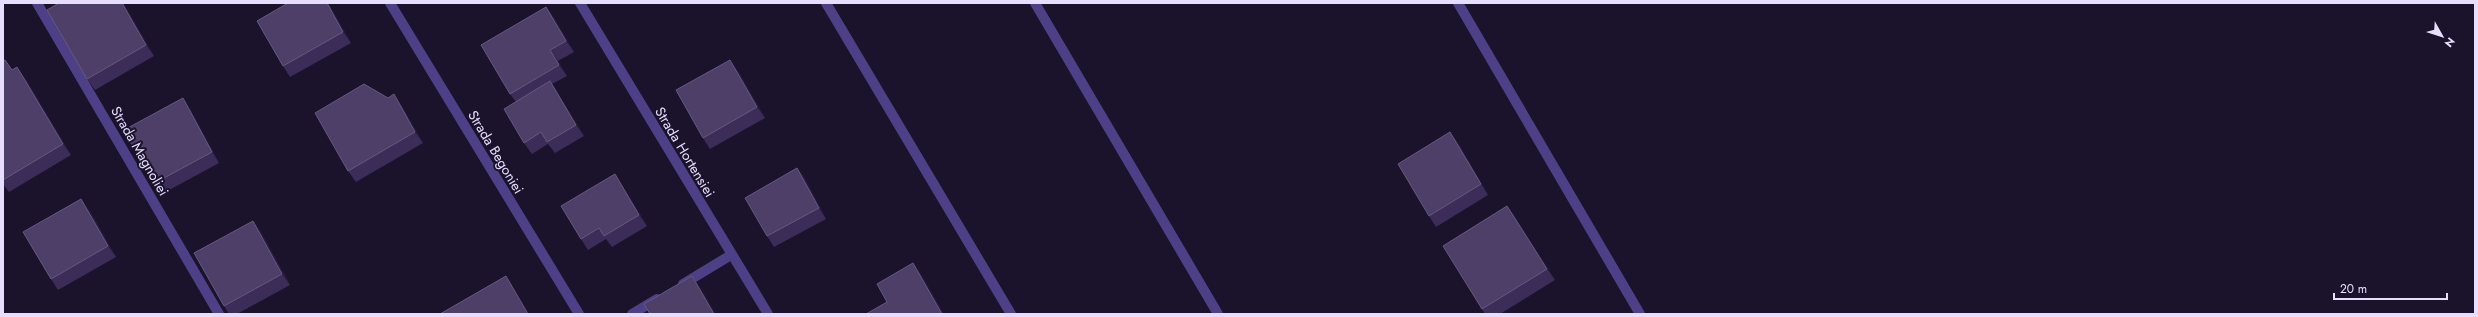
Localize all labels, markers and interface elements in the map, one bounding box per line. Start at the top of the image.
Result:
north arrow [2422,16,2462,56]
text: N [2441,34,2459,51]
street label: Strada Magnoliei [106,103,174,199]
street label: Strada Hortensiei [650,103,720,201]
street label: Strada Begoniei [463,107,529,197]
scale bar [2334,275,2447,301]
text: 20 m [2340,280,2367,298]

